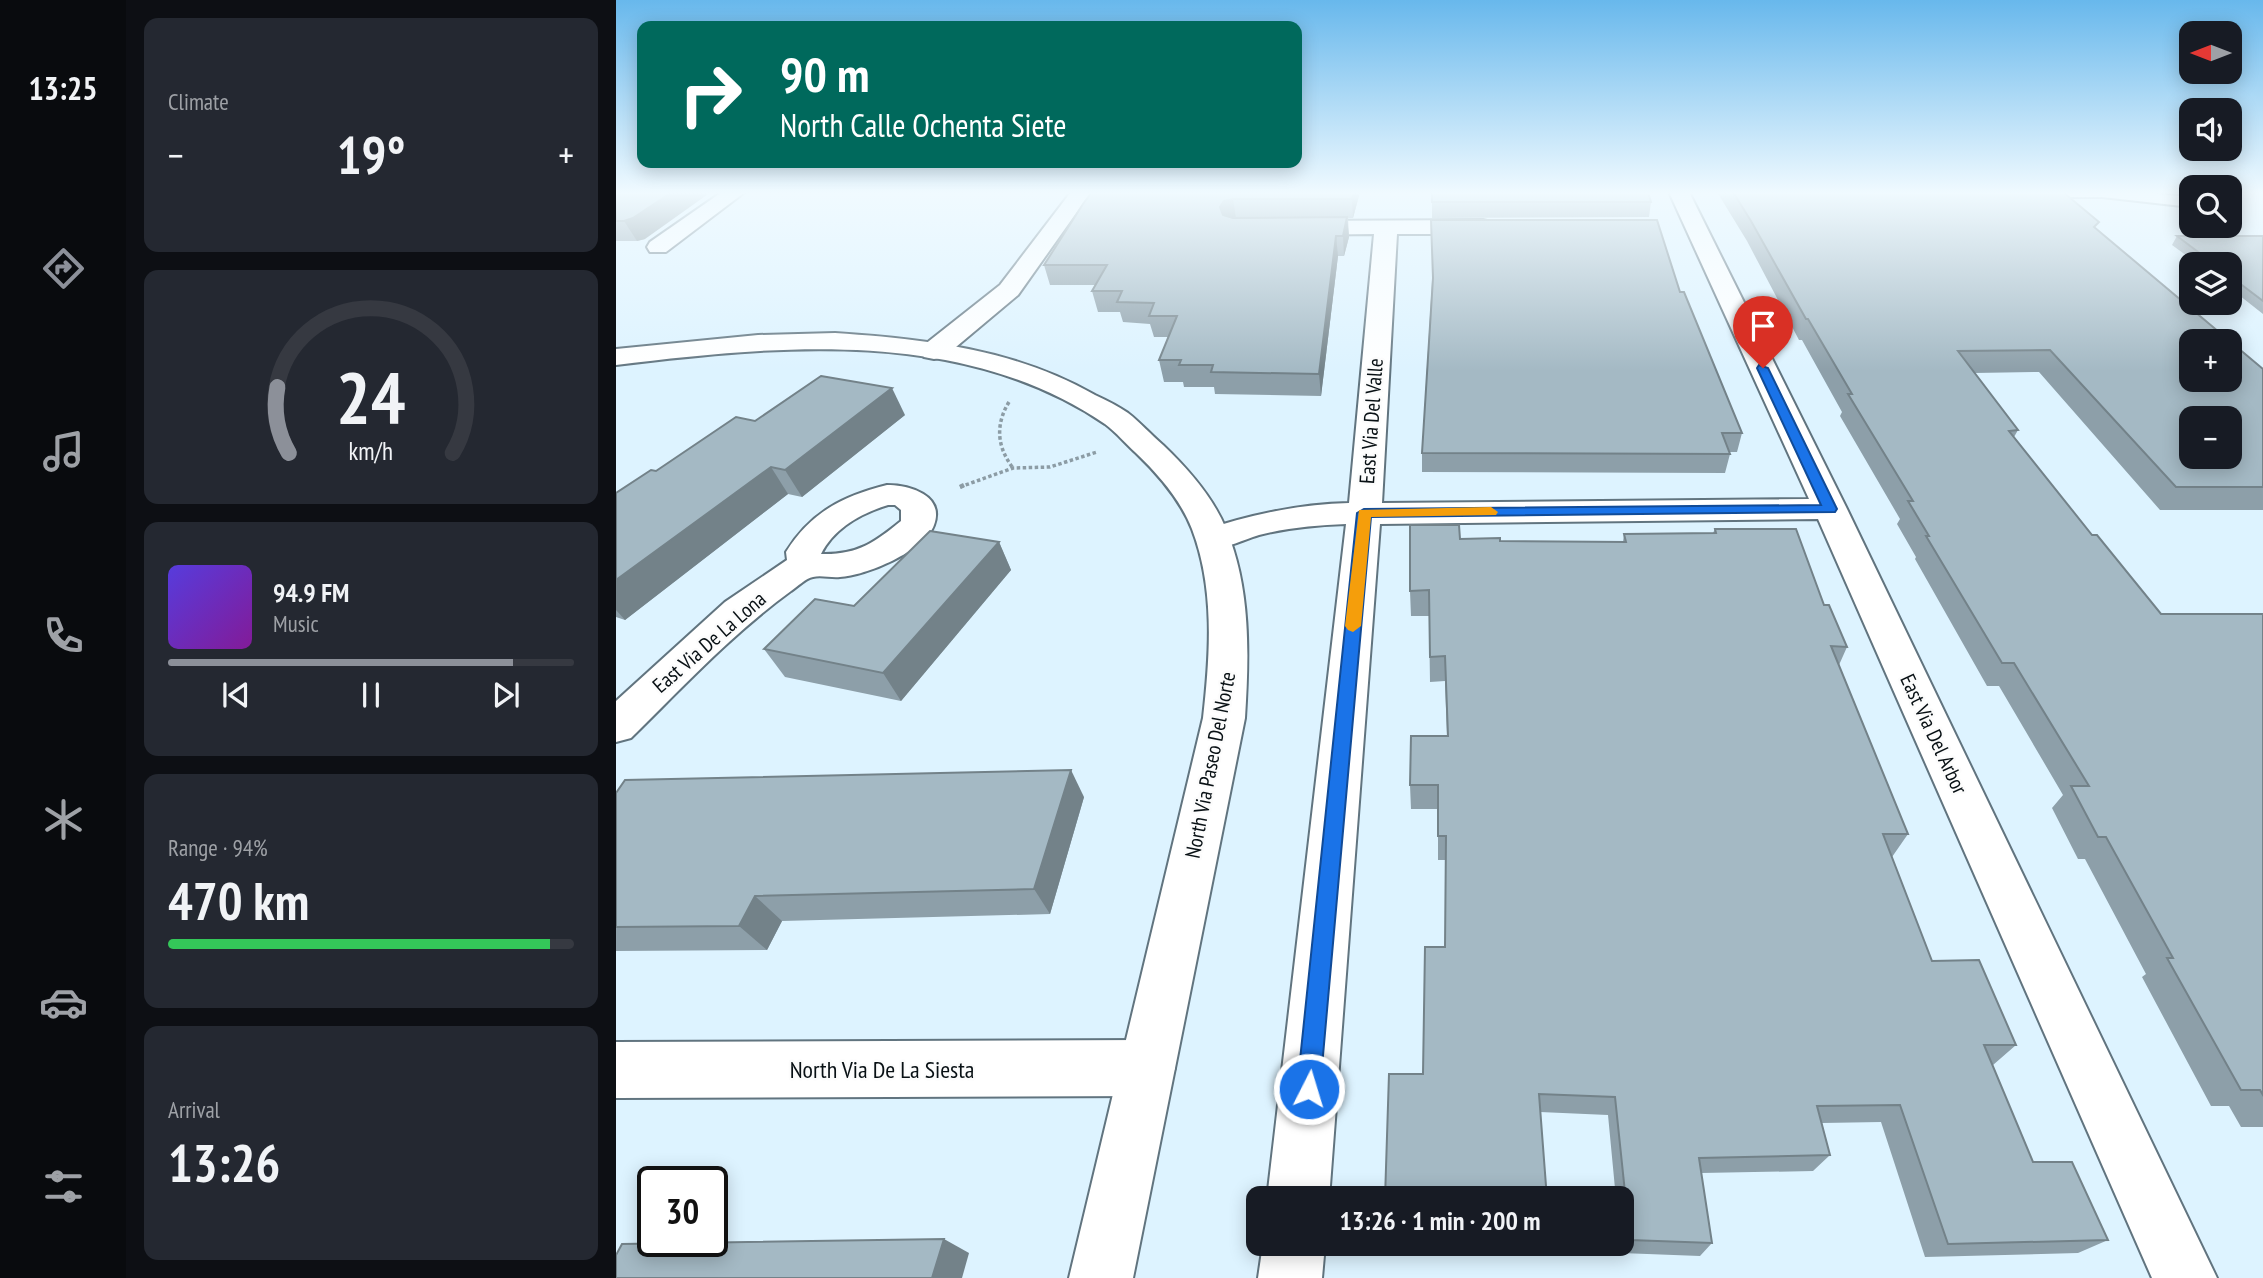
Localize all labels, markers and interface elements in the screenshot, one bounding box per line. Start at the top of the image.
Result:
north arrow [2179,21,2242,84]
map controls [2179,21,2242,469]
text: 90 m [780,42,869,106]
icon: right [665,49,756,140]
text: 13:25 [28,67,98,109]
text: Climate [168,87,229,116]
button: sound [2179,98,2242,161]
text: North Calle Ochenta Siete [780,104,1067,146]
text: 19° [337,121,405,188]
text: − [168,130,184,179]
text: + [558,130,574,179]
button: search [2179,175,2242,238]
icon: directions [39,244,88,293]
button: layers [2179,252,2242,315]
pin [1733,296,1793,368]
icon: arrive [1744,307,1782,345]
button: + [2179,329,2242,392]
text: 24 [336,349,406,443]
street label: East Via Del Valle [1353,357,1389,485]
button: − [2179,406,2242,469]
icon: music [39,427,88,476]
text: km/h [349,435,393,467]
text: 94.9 FM [273,576,349,609]
street label: East Via De La Lona [647,585,771,699]
text: Music [273,609,319,638]
icon: phone [39,611,88,660]
street label: North Via Paseo Del Norte [1179,670,1241,860]
street label: East Via Del Arbor [1894,670,1974,799]
icon: previous [217,676,255,714]
icon: pause [352,676,390,714]
icon: next [487,676,525,714]
icon: climate [39,795,88,844]
text: Range · 94% [168,833,268,862]
text: 470 km [168,867,309,934]
icon: car [39,978,88,1027]
position arrow [1272,1052,1346,1126]
street label: North Via De La Siesta [790,1054,974,1085]
text: Arrival [168,1095,220,1124]
text: 13:26 [168,1129,280,1196]
icon: filters [39,1162,88,1211]
speed limit sign: 30 [637,1166,728,1257]
text: 13:26 · 1 min · 200 m [1340,1204,1540,1237]

